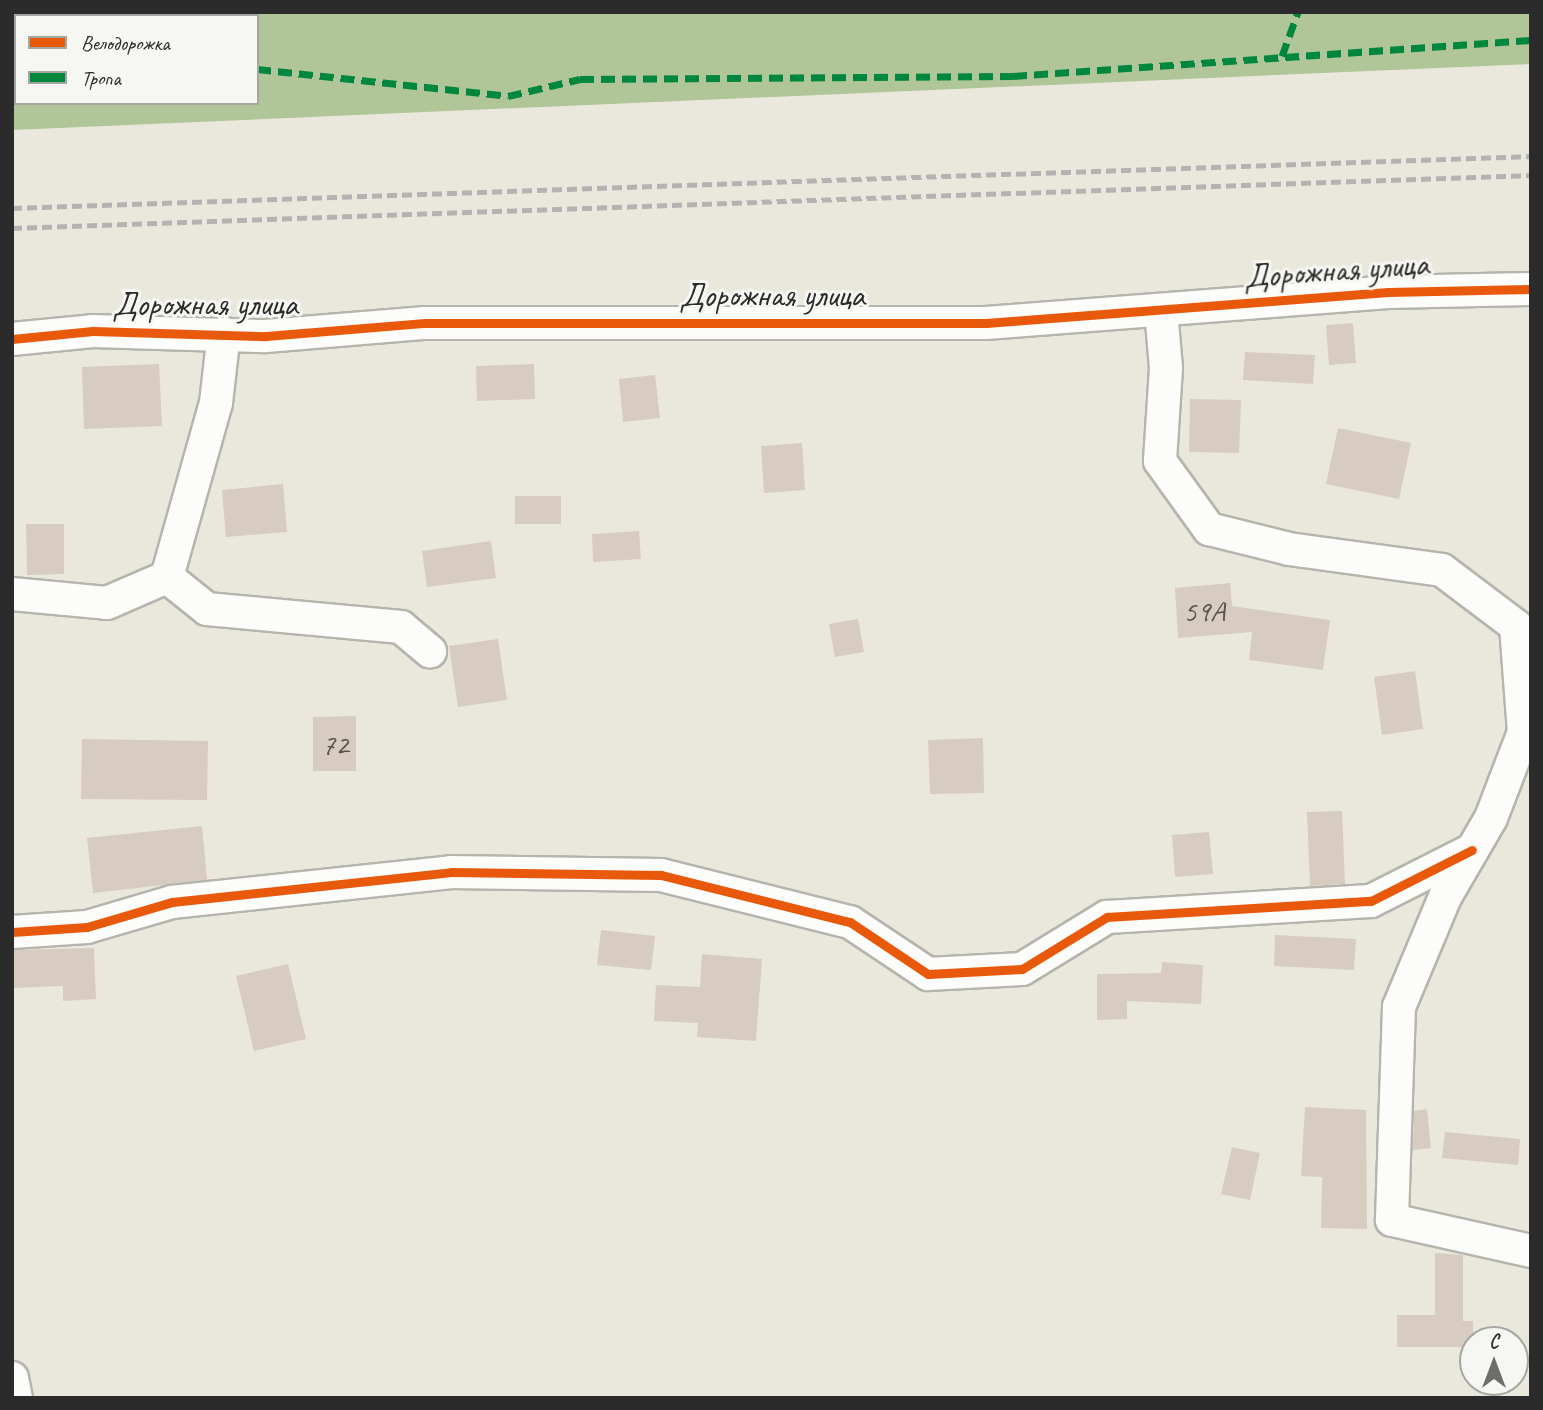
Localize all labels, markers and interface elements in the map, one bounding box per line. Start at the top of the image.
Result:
legend [14,14,259,105]
text: Велодорожка [81,30,170,56]
text: Тропа [81,65,121,91]
street label: Дорожная улица [1241,245,1431,297]
street label: Дорожная улица [678,276,866,316]
street label: Дорожная улица [111,285,299,325]
house number: 59А [1183,593,1225,629]
house number: 72 [322,726,348,762]
north arrow [1459,1326,1529,1396]
text: С [1489,1330,1499,1354]

